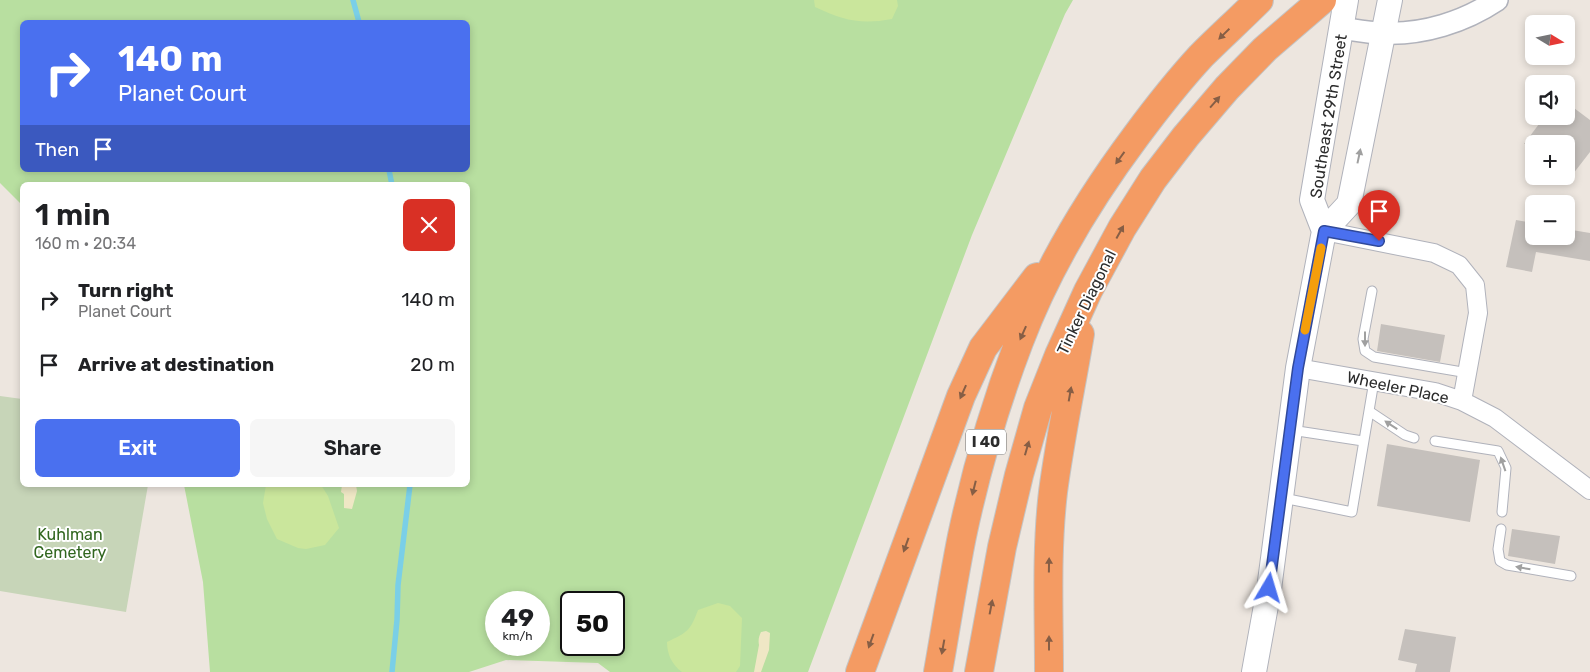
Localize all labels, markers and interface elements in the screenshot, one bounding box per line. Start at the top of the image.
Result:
north arrow [1525,15,1575,65]
map controls [1525,15,1575,245]
one-way arrow [1218,28,1230,40]
street label: Southeast 29th Street [1306,33,1351,200]
text: 140 m [118,38,223,80]
icon: right [35,40,100,105]
button: sound [1525,75,1575,125]
text: Planet Court [118,80,247,107]
one-way arrow [1210,95,1221,108]
icon: arrive [89,135,117,163]
button: + [1525,135,1575,185]
text: Then [35,138,79,161]
one-way arrow [1355,148,1363,164]
one-way arrow [1115,151,1125,165]
pin [1358,190,1400,241]
button: − [1525,195,1575,245]
text: 1 min [35,197,110,233]
icon: arrive [1365,197,1393,225]
button: close [403,199,455,251]
one-way arrow [1115,226,1124,239]
text: 160 m · 20:34 [35,234,136,253]
street label: Tinker Diagonal [1053,247,1120,358]
text: Turn right [78,279,173,302]
icon: right [35,286,63,314]
text: 140 m [401,288,455,311]
text: Planet Court [78,302,172,321]
one-way arrow [1019,326,1027,340]
one-way arrow [1361,332,1369,348]
icon: arrive [35,351,63,379]
text: Arrive at destination [78,353,274,376]
text: 20 m [410,353,455,376]
street label: Wheeler Place [1345,367,1451,408]
one-way arrow [958,385,966,399]
one-way arrow [1066,385,1074,401]
button: Exit [35,419,240,477]
button: Share [250,419,455,477]
one-way arrow [1384,421,1397,430]
road number: I 40 [966,430,1006,454]
one-way arrow [1023,441,1031,456]
one-way arrow [1499,456,1507,471]
one-way arrow [970,480,978,495]
park label: Kuhlman Cemetery [34,525,107,562]
one-way arrow [902,538,910,553]
one-way arrow [1045,557,1053,573]
position arrow [1242,561,1294,613]
one-way arrow [1515,563,1531,571]
speed limit sign: 50 [560,591,625,656]
one-way arrow [988,598,996,614]
text: 49 [501,603,534,632]
text: km/h [503,629,532,643]
one-way arrow [867,633,874,648]
one-way arrow [1045,635,1053,651]
one-way arrow [938,639,946,655]

